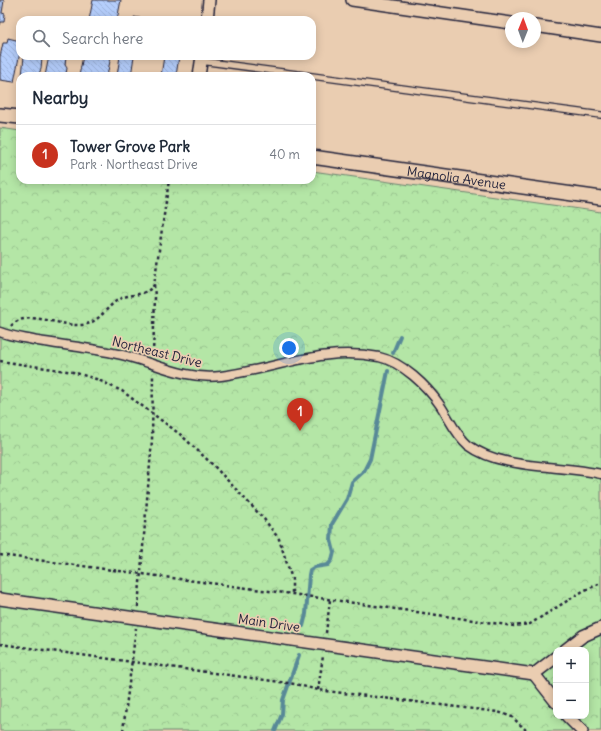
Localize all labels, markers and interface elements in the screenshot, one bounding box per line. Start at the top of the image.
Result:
north arrow [505,12,541,48]
search box [16,16,316,60]
icon: search [30,27,52,49]
text: Search here [62,29,143,48]
text: Nearby [32,87,88,109]
text: Tower Grove Park [70,137,190,156]
text: 1 [42,146,48,163]
text: 40 m [269,146,300,163]
text: Park · Northeast Drive [70,156,198,173]
street label: Magnolia Avenue [406,162,507,193]
street label: Northeast Drive [110,333,204,371]
your location [279,338,299,358]
pin: 1 [287,398,313,431]
street label: Main Drive [237,610,301,636]
map controls [553,647,589,719]
button: + [553,647,589,683]
button: − [553,683,589,719]

